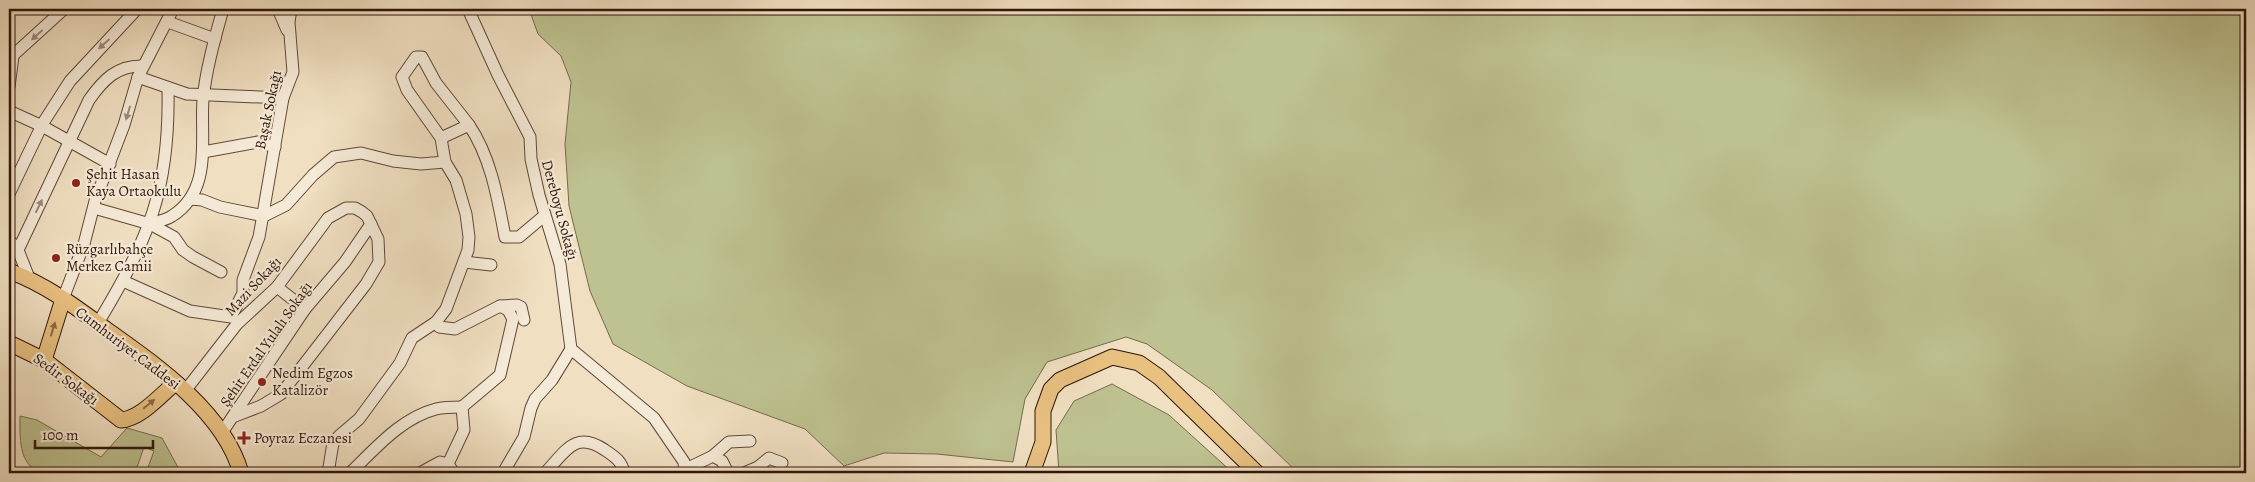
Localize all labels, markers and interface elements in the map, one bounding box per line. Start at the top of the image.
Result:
one-way arrow [31,29,43,41]
one-way arrow [98,39,111,50]
street label: Başak Sokağı [250,69,286,151]
one-way arrow [123,105,131,120]
street label: Dereboyu Sokağı [537,158,583,262]
place label: Şehit Hasan Kaya Ortaokulu [86,164,182,201]
marker: Şehit Hasan Kaya Ortaokulu [70,177,82,189]
one-way arrow [36,199,44,213]
place label: Rüzgarlıbahçe Merkez Camii [66,239,153,276]
marker: Rüzgarlıbahçe Merkez Camii [50,252,62,264]
street label: Mazi Sokağı [220,252,286,320]
street label: Şehit Erdal Yulalı Sokağı [215,277,317,411]
street label: Cumhuriyet Caddesi [71,302,185,394]
one-way arrow [50,322,58,337]
street label: Sedir Sokağı [29,348,103,410]
place label: Nedim Egzos Katalizör [272,363,353,400]
marker: Nedim Egzos Katalizör [256,376,268,388]
one-way arrow [142,399,155,410]
scale bar [35,417,152,449]
text: 100 m [42,425,79,445]
place label: Poyraz Eczanesi [254,428,352,448]
marker: Poyraz Eczanesi [238,432,250,444]

